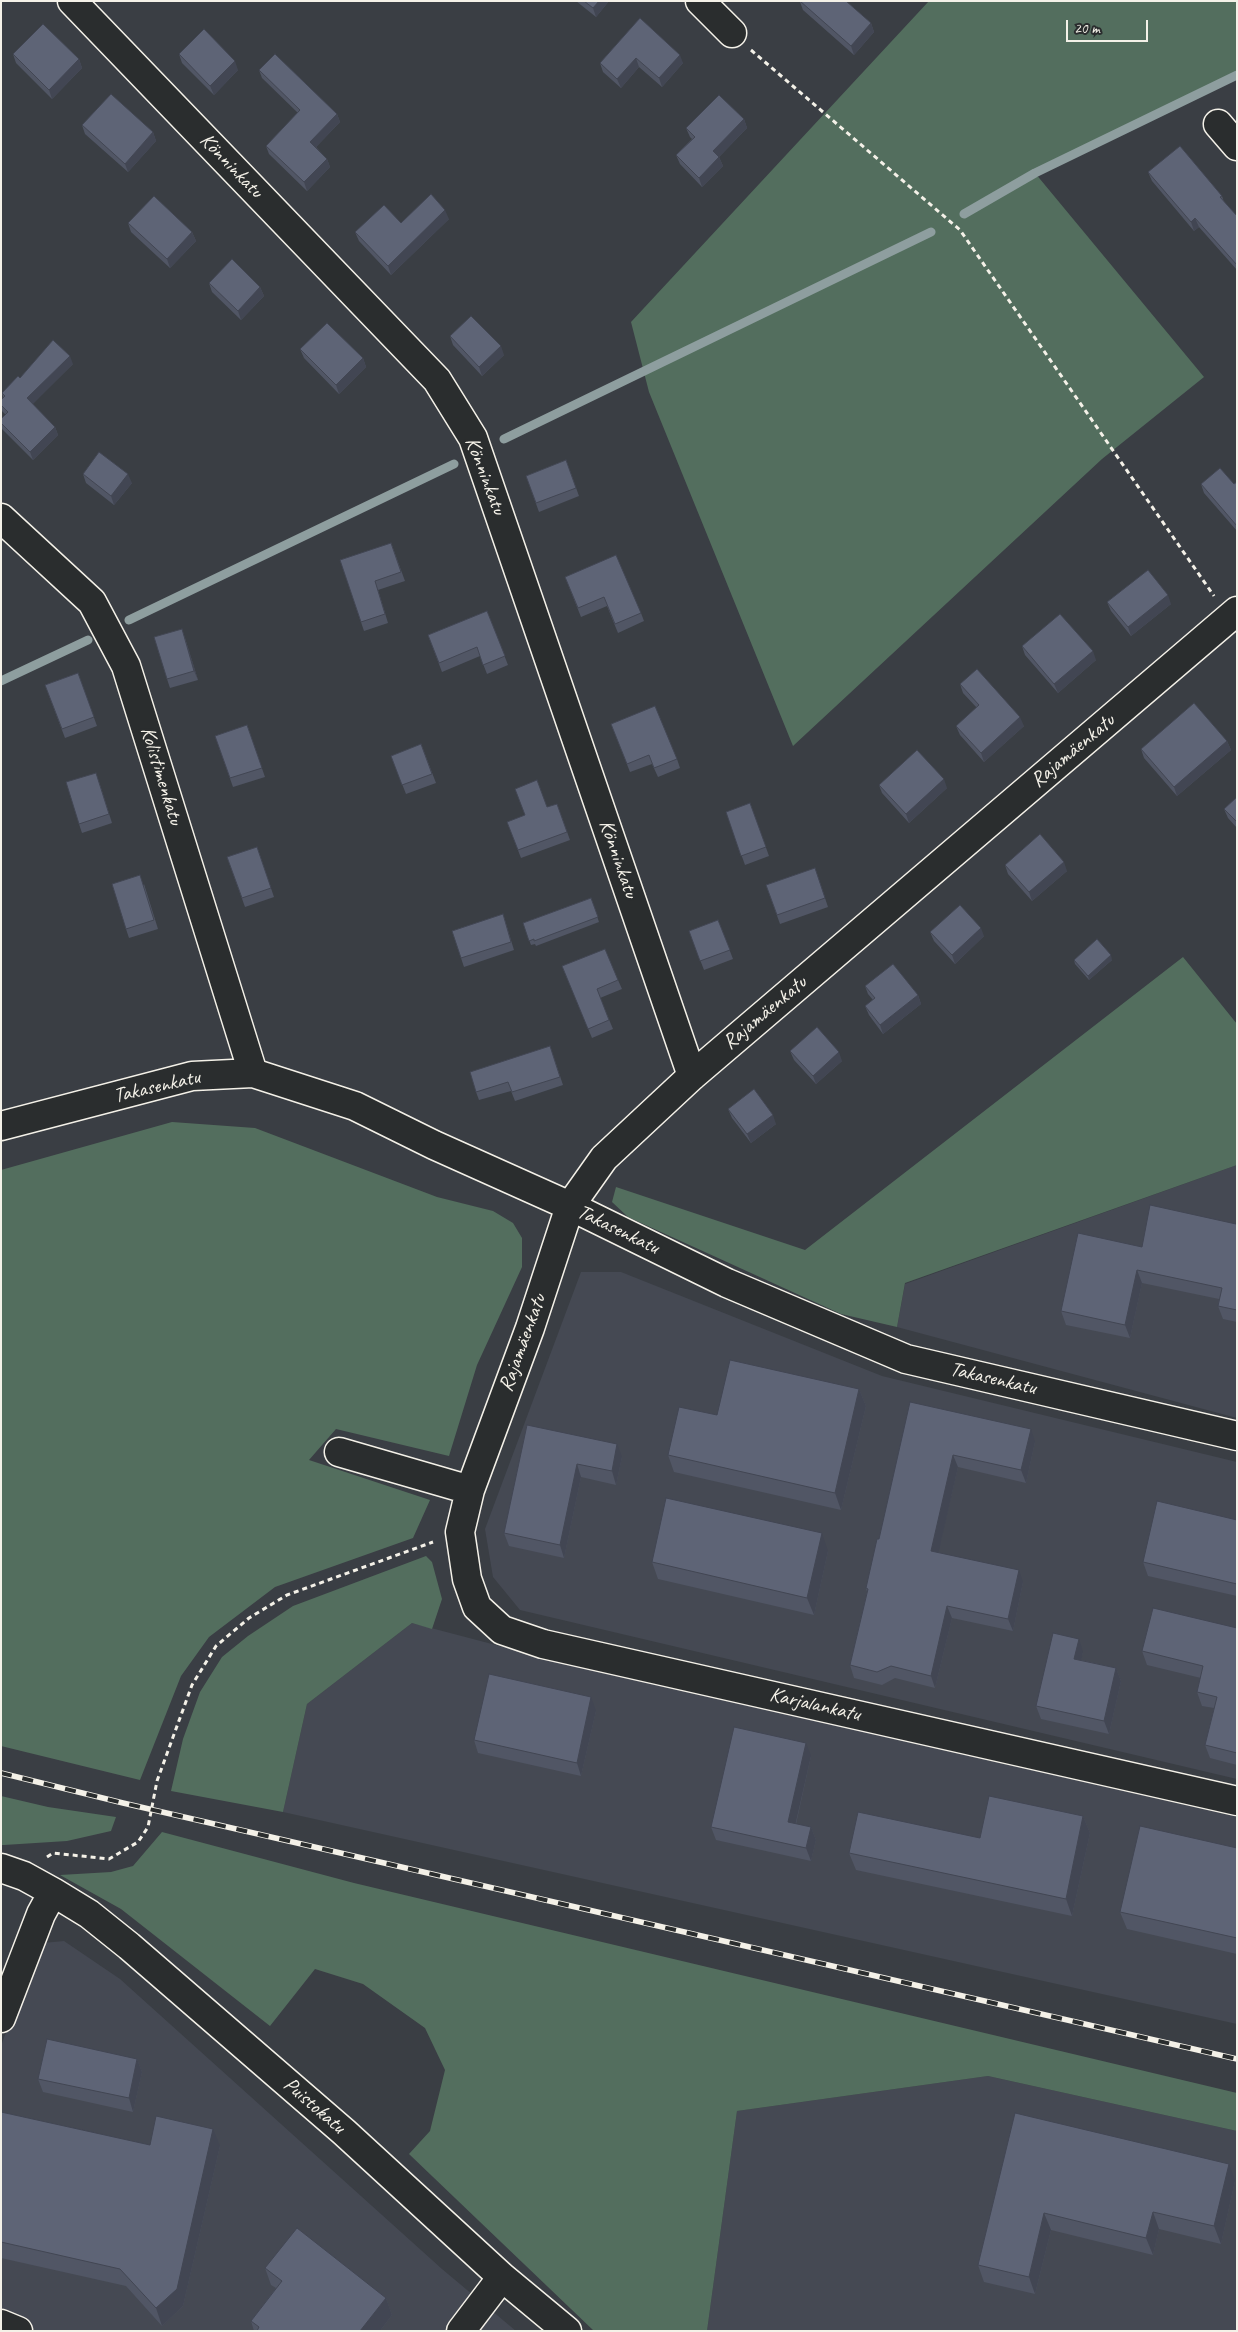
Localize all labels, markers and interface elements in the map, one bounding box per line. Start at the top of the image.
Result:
scale bar [1068,10,1150,42]
text: 20 m [1074,19,1100,38]
street label: Könninkatu [194,128,268,204]
street label: Könninkatu [459,434,511,518]
street label: Rajamäenkatu [1026,709,1120,793]
street label: Kolistimenkatu [134,724,188,828]
street label: Könninkatu [593,817,643,901]
street label: Rajamäenkatu [718,971,812,1055]
street label: Takasenkatu [111,1065,203,1109]
street label: Takasenkatu [573,1199,663,1261]
street label: Rajamäenkatu [494,1291,552,1395]
street label: Takasenkatu [947,1357,1039,1401]
street label: Karjalankatu [767,1682,863,1728]
street label: Puistokatu [278,2072,350,2140]

